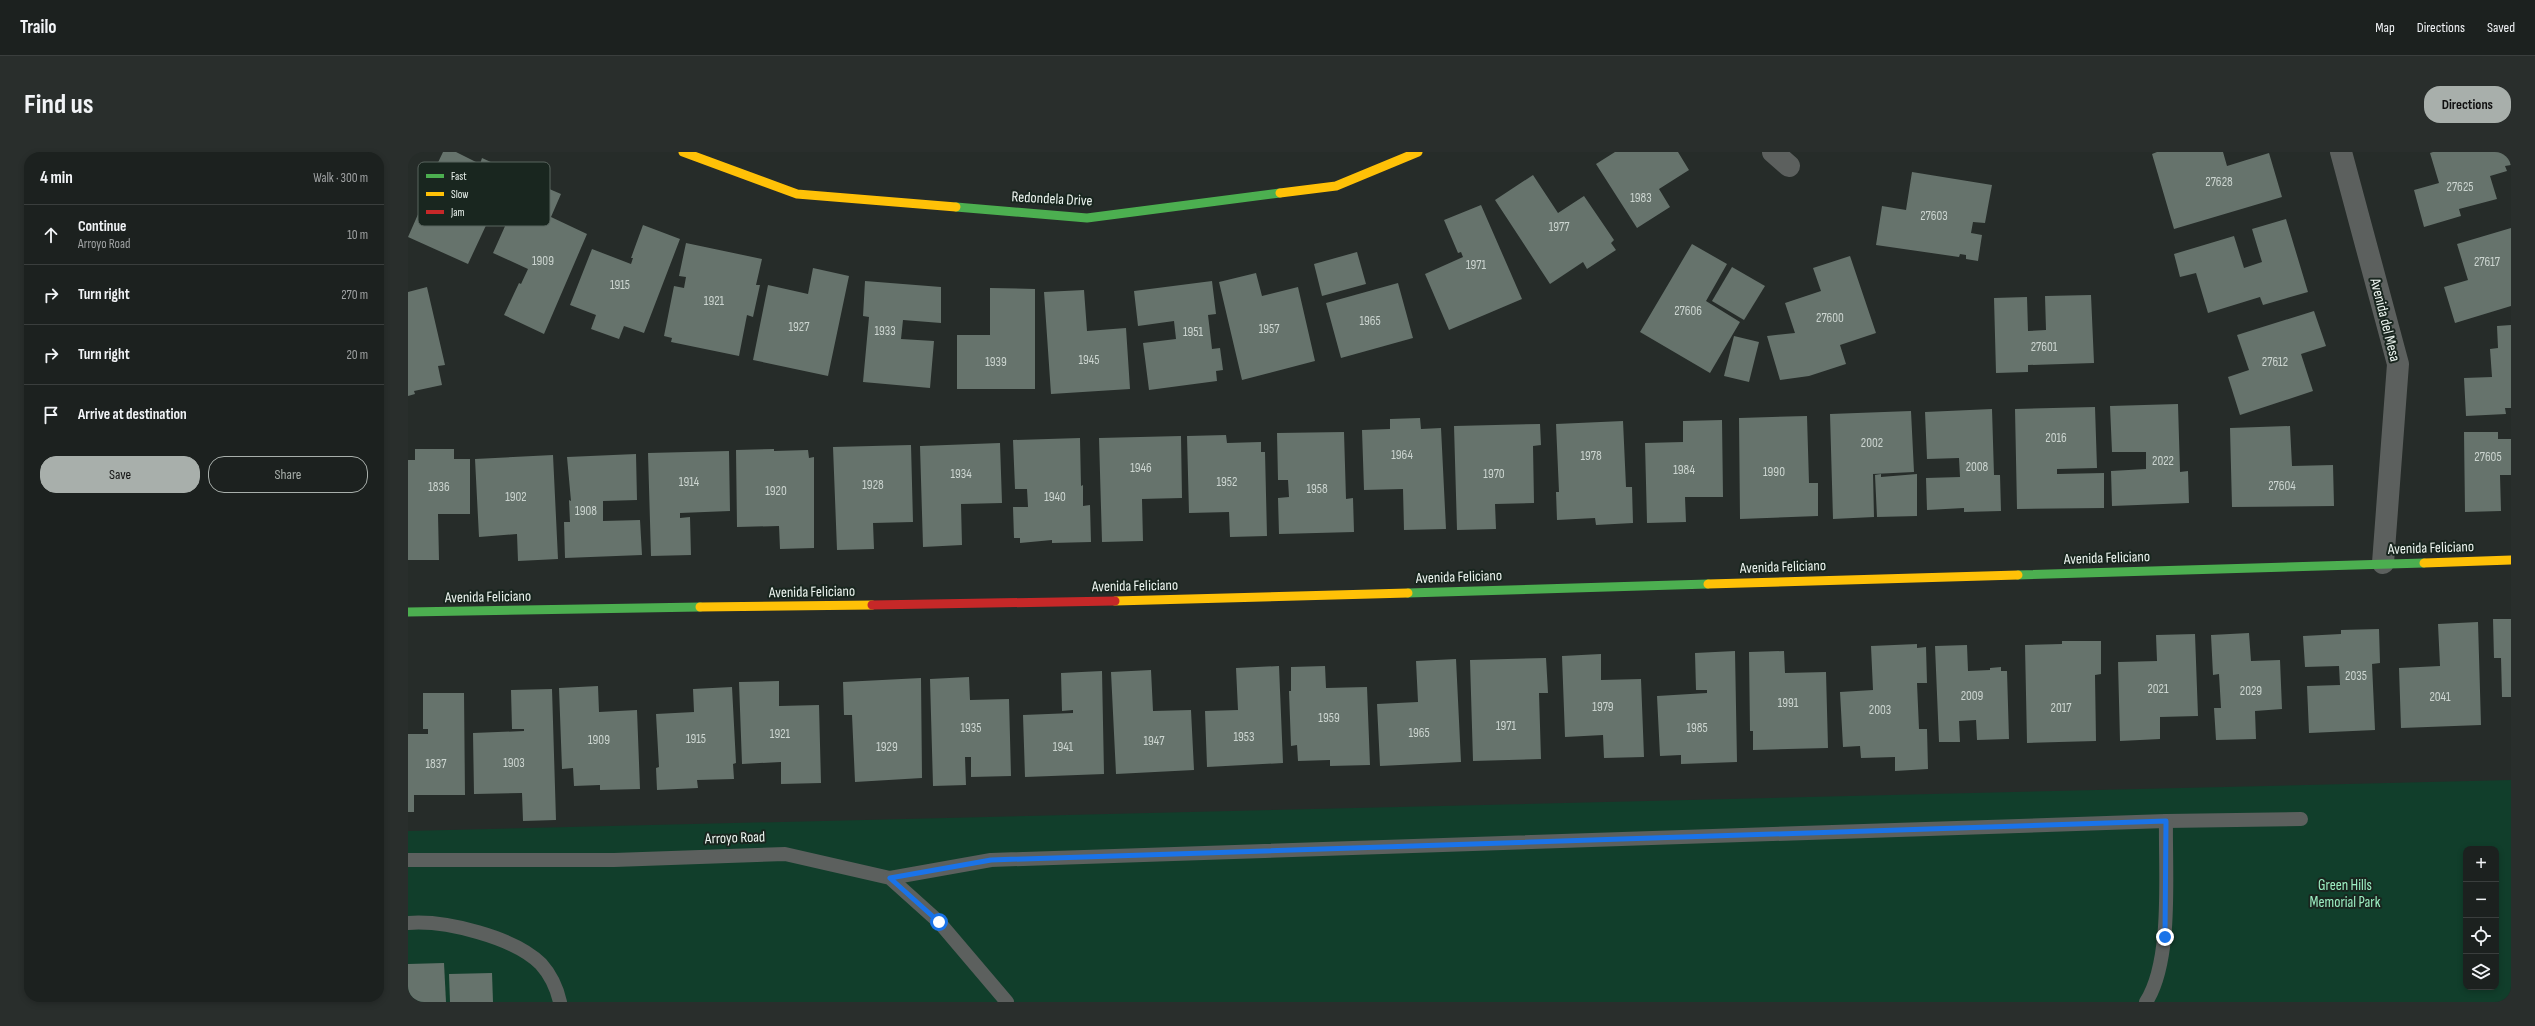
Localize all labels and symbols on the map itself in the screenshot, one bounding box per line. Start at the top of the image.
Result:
legend [418,162,550,226]
text: Fast [451,170,467,183]
house number: 27628 [2205,174,2233,190]
house number: 27625 [2447,179,2473,195]
street label: Redondela Drive [1011,187,1093,211]
text: Slow [451,188,468,201]
house number: 1983 [1630,190,1652,206]
text: Jam [450,206,465,219]
house number: 27603 [1920,208,1948,224]
house number: 1977 [1549,219,1570,235]
house number: 1909 [532,253,554,269]
house number: 27617 [2474,254,2501,270]
house number: 1971 [1466,257,1486,273]
street label: Avenida del Mesa [2365,275,2405,364]
house number: 1915 [610,277,630,293]
house number: 1921 [704,293,725,309]
house number: 27606 [1674,303,1702,319]
house number: 27600 [1816,310,1844,326]
house number: 1965 [1359,313,1381,329]
house number: 1927 [789,319,810,335]
house number: 1957 [1259,321,1280,337]
house number: 1933 [874,323,896,339]
house number: 1951 [1183,324,1203,340]
house number: 27601 [2031,339,2058,355]
house number: 1945 [1079,352,1100,368]
house number: 1939 [985,354,1007,370]
house number: 27612 [2262,354,2288,370]
house number: 2016 [2045,430,2067,446]
house number: 2002 [1861,435,1883,451]
house number: 1964 [1391,447,1413,463]
house number: 1978 [1580,448,1602,464]
house number: 27605 [2474,449,2502,465]
house number: 2022 [2152,453,2174,469]
house number: 2008 [1966,459,1989,475]
house number: 1946 [1130,460,1152,476]
house number: 1984 [1673,462,1695,478]
house number: 1990 [1763,464,1785,480]
house number: 1934 [950,466,972,482]
house number: 1970 [1483,466,1505,482]
house number: 1914 [679,474,700,490]
house number: 1952 [1217,474,1237,490]
house number: 1928 [862,477,884,493]
house number: 27604 [2268,478,2296,494]
house number: 1836 [428,479,450,495]
house number: 1958 [1306,481,1328,497]
house number: 1920 [765,483,787,499]
house number: 1902 [505,489,527,505]
house number: 1940 [1044,489,1066,505]
house number: 1908 [575,503,597,519]
street label: Avenida Feliciano [2387,537,2474,559]
street label: Avenida Feliciano [2063,547,2150,569]
street label: Avenida Feliciano [1739,556,1826,578]
street label: Avenida Feliciano [1415,566,1502,588]
street label: Avenida Feliciano [1091,576,1178,596]
street label: Avenida Feliciano [768,582,855,602]
street label: Avenida Feliciano [444,587,531,607]
house number: 2035 [2345,668,2367,684]
house number: 2021 [2147,681,2169,697]
house number: 2029 [2240,683,2262,699]
house number: 2009 [1961,688,1984,704]
house number: 2041 [2429,689,2451,705]
house number: 1991 [1778,695,1799,711]
house number: 1979 [1592,699,1614,715]
house number: 2017 [2051,700,2072,716]
house number: 2003 [1869,702,1891,718]
house number: 1959 [1318,710,1340,726]
house number: 1971 [1496,718,1516,734]
house number: 1935 [961,720,981,736]
house number: 1985 [1686,720,1708,736]
house number: 1965 [1408,725,1430,741]
house number: 1921 [770,726,791,742]
house number: 1953 [1234,729,1254,745]
house number: 1915 [686,731,706,747]
house number: 1909 [588,732,610,748]
house number: 1947 [1144,733,1165,749]
house number: 1929 [876,739,898,755]
house number: 1941 [1053,739,1074,755]
house number: 1903 [503,755,525,771]
house number: 1837 [426,756,447,772]
street label: Arroyo Road [703,827,766,849]
park label: Green Hills Memorial Park [2310,876,2381,912]
route start [930,913,948,931]
route end [2156,928,2174,946]

